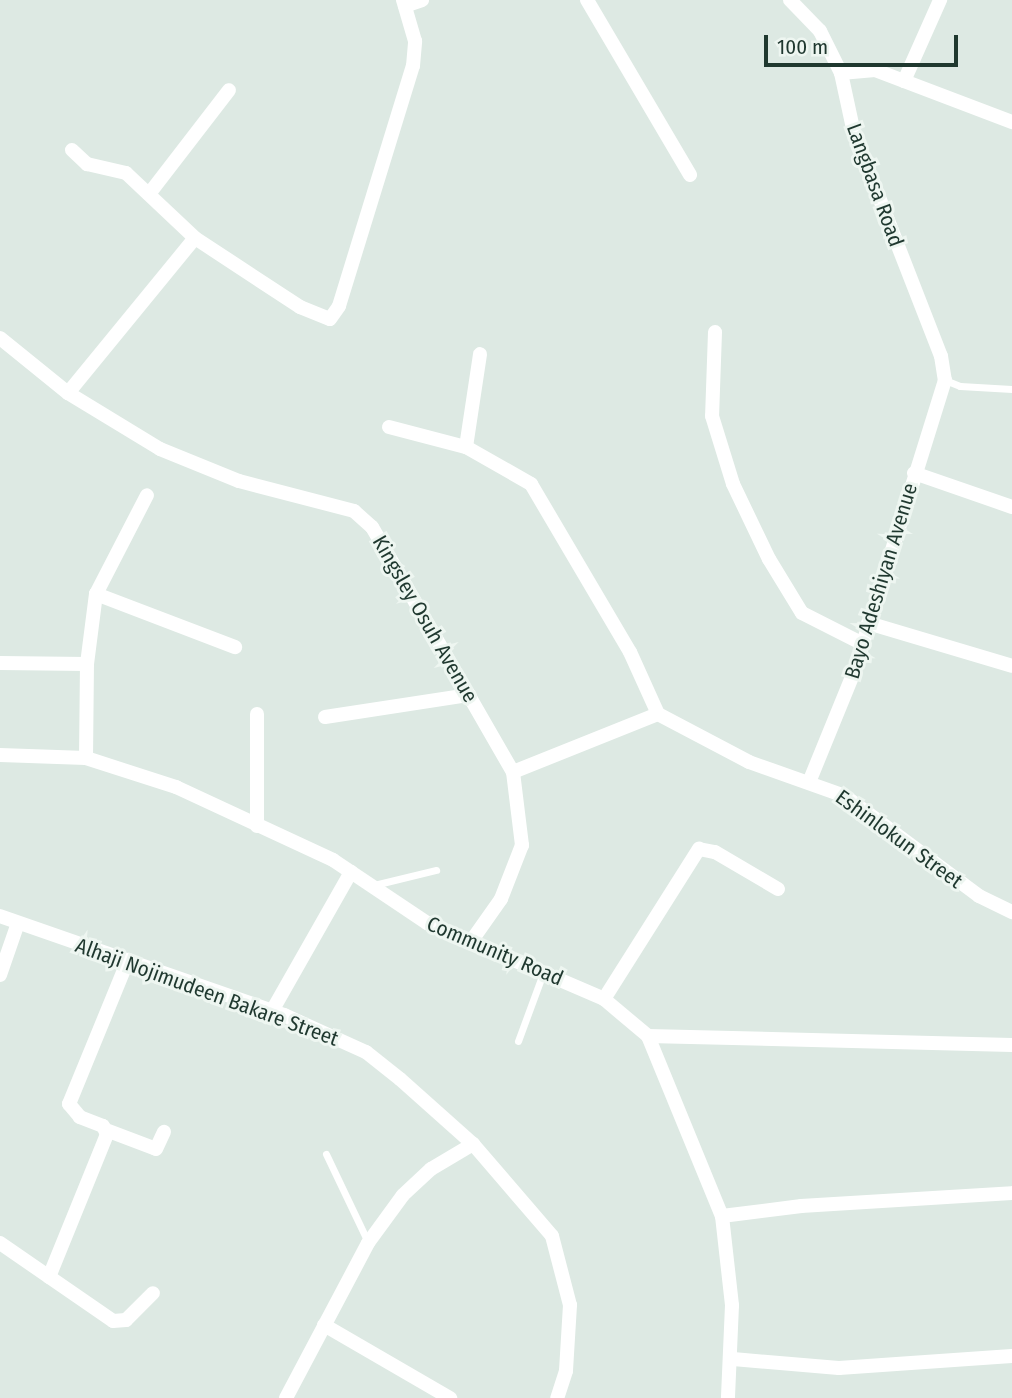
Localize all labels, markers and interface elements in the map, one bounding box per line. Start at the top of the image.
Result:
scale bar [767,21,961,65]
text: 100 m [777,34,828,60]
street label: Langbasa Road [841,120,909,250]
street label: Bayo Adeshiyan Avenue [839,480,923,682]
street label: Kingsley Osuh Avenue [367,531,483,707]
street label: Eshinlokun Street [831,784,967,894]
street label: Community Road [423,911,567,991]
street label: Alhaji Nojimudeen Bakare Street [72,933,342,1051]

